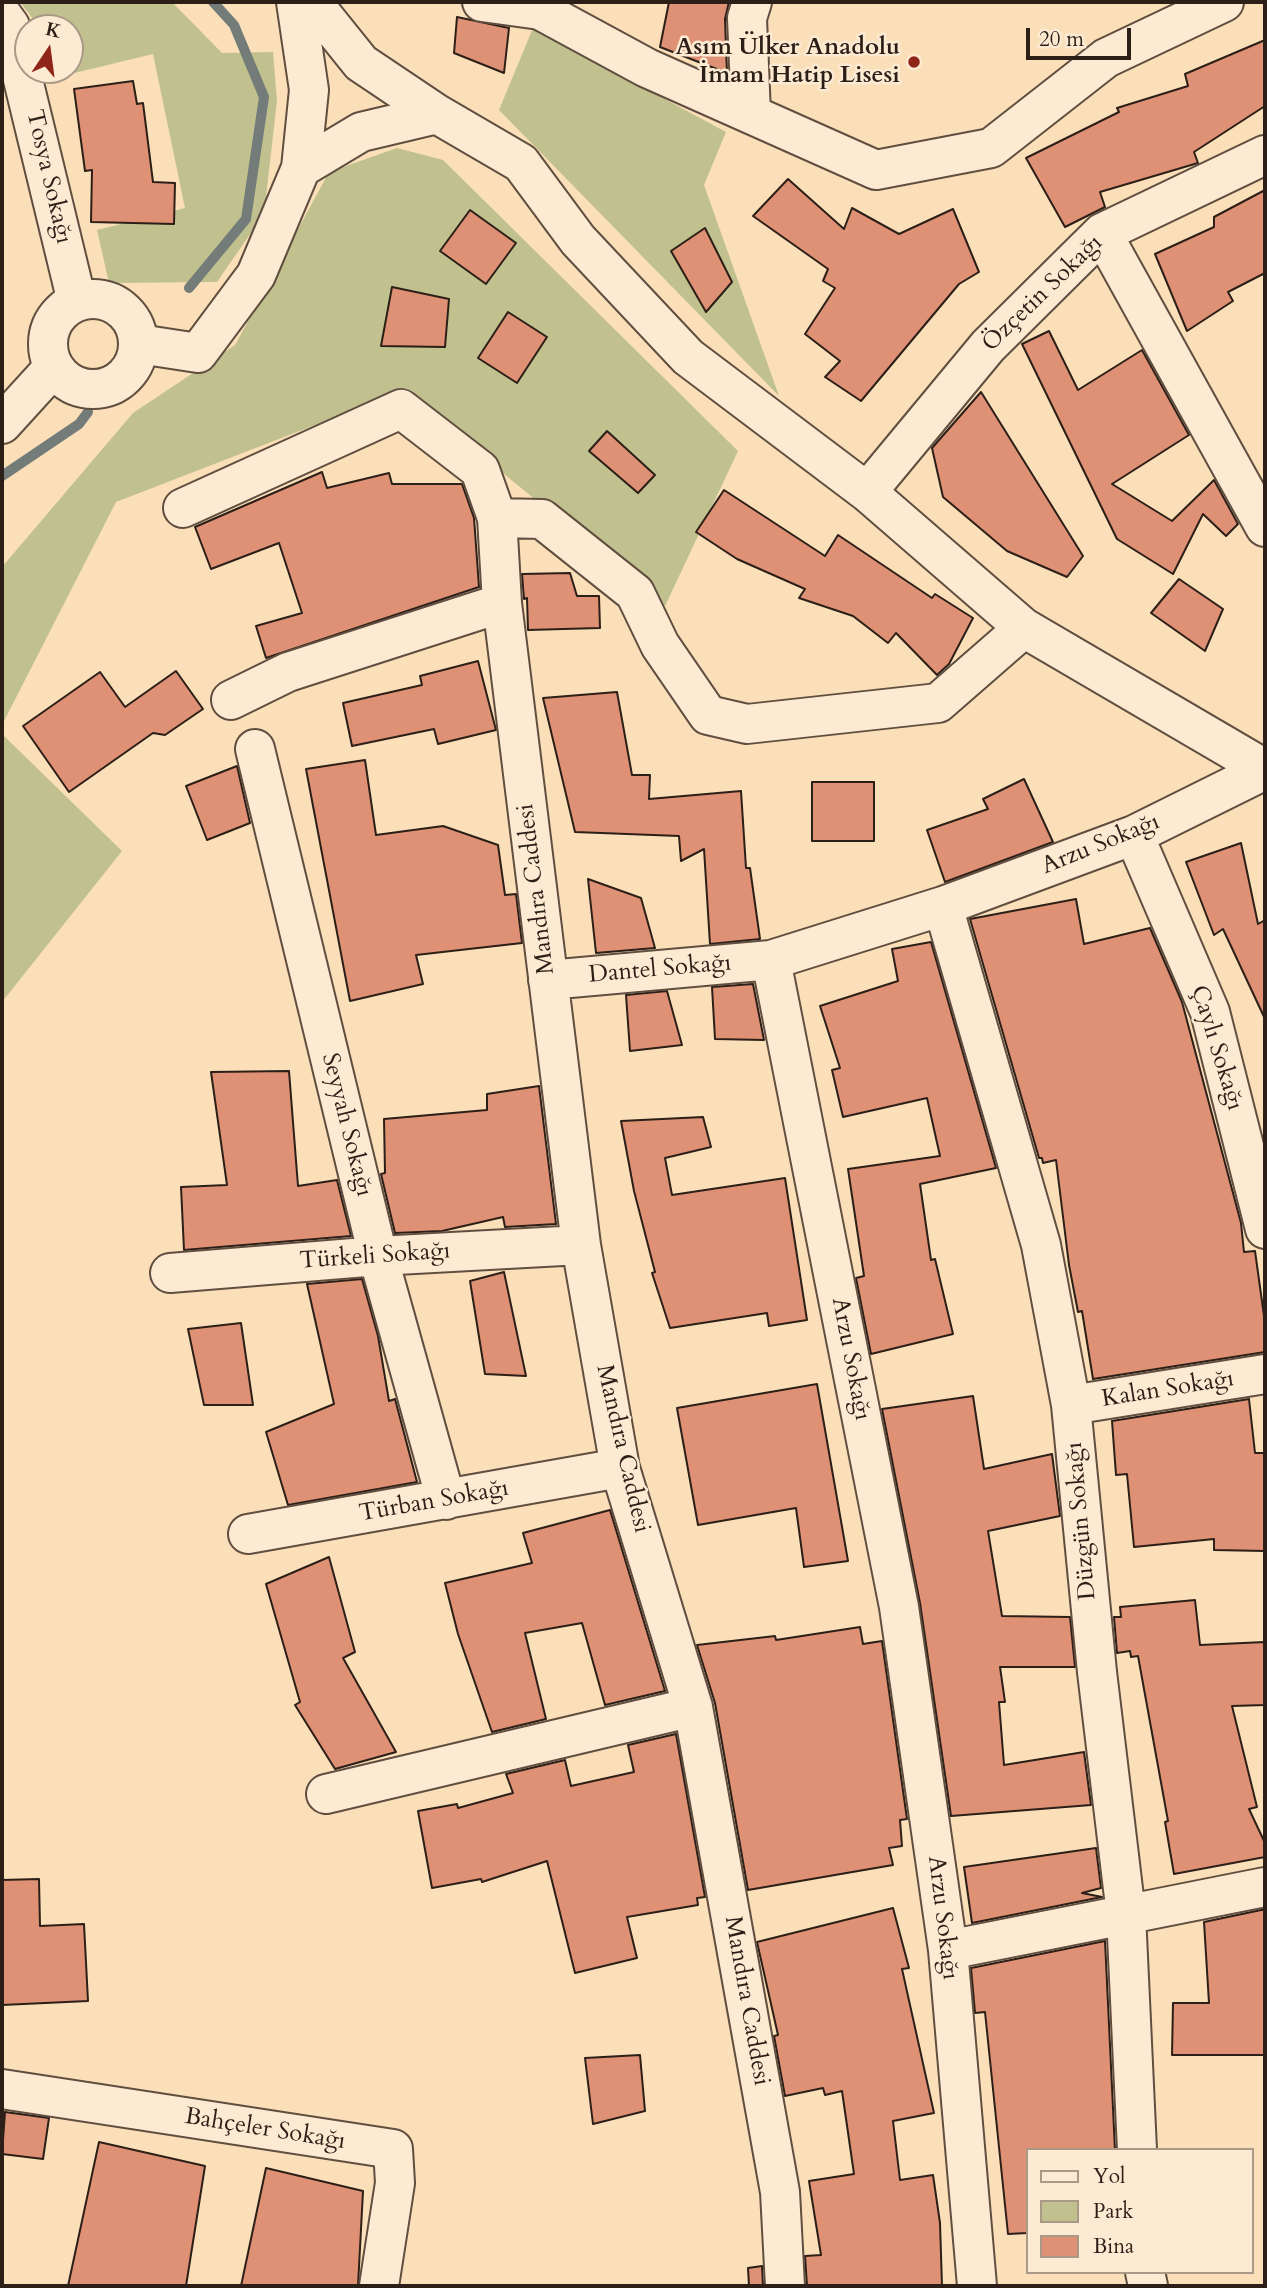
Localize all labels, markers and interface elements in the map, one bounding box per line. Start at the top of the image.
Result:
north arrow [14,14,84,84]
scale bar [1029,14,1134,58]
text: K [43,16,64,45]
text: 20 m [1039,25,1084,54]
place label: Asım Ülker Anadolu İmam Hatip Lisesi [675,34,900,90]
marker: Asım Ülker Anadolu İmam Hatip Lisesi [906,54,922,70]
street label: Tosya Sokağı [19,107,77,247]
street label: Özçetin Sokağı [977,229,1109,359]
street label: Mandıra Caddesi [512,802,562,976]
street label: Arzu Sokağı [1038,808,1164,882]
street label: Dantel Sokağı [588,949,732,991]
street label: Çaylı Sokağı [1183,982,1249,1114]
street label: Seyyah Sokağı [314,1050,378,1200]
street label: Türkeli Sokağı [299,1237,451,1277]
street label: Arzu Sokağı [824,1295,876,1423]
street label: Mandıra Caddesi [589,1362,655,1536]
street label: Kalan Sokağı [1100,1365,1236,1415]
street label: Düzgün Sokağı [1061,1441,1103,1601]
street label: Türban Sokağı [357,1475,511,1529]
street label: Arzu Sokağı [920,1854,964,1982]
street label: Mandıra Caddesi [717,1914,775,2088]
street label: Bahçeler Sokağı [183,2103,347,2157]
legend [1026,2148,1253,2274]
text: Yol [1093,2162,1125,2191]
text: Park [1093,2197,1133,2226]
text: Bina [1093,2232,1134,2261]

